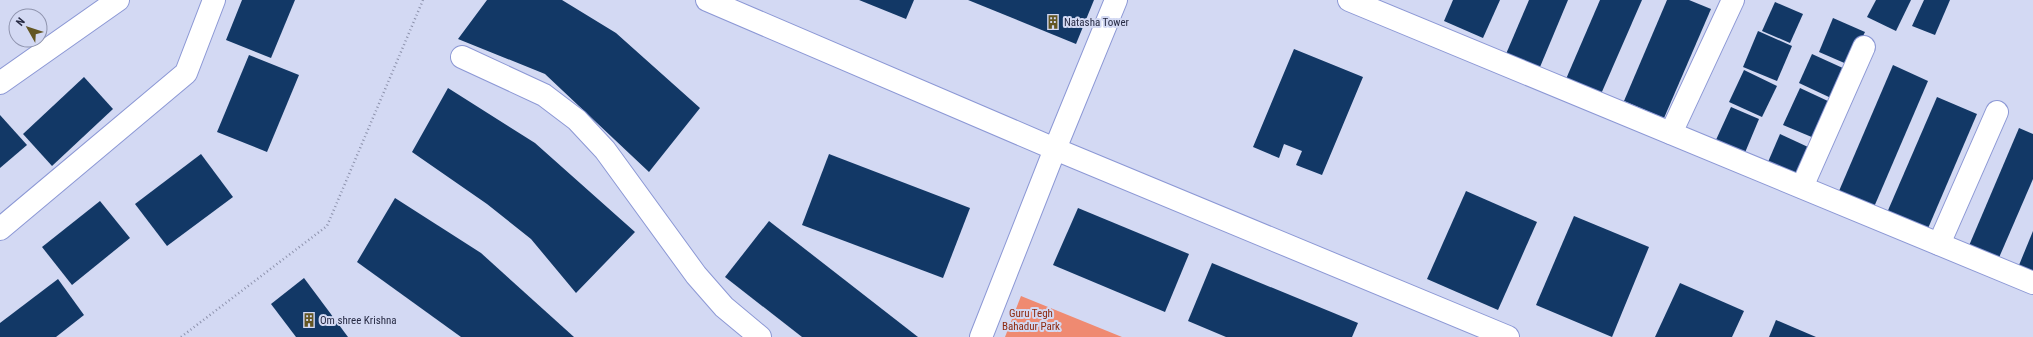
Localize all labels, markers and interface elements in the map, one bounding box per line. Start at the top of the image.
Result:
north arrow [8,8,48,48]
building icon: Natasha Tower [1045,14,1061,30]
text: N [13,15,28,29]
place label: Natasha Tower [1064,16,1130,29]
park label: Guru Tegh Bahadur Park [1002,307,1060,333]
building icon: Om shree Krishna [301,312,317,328]
place label: Om shree Krishna [320,314,397,327]

